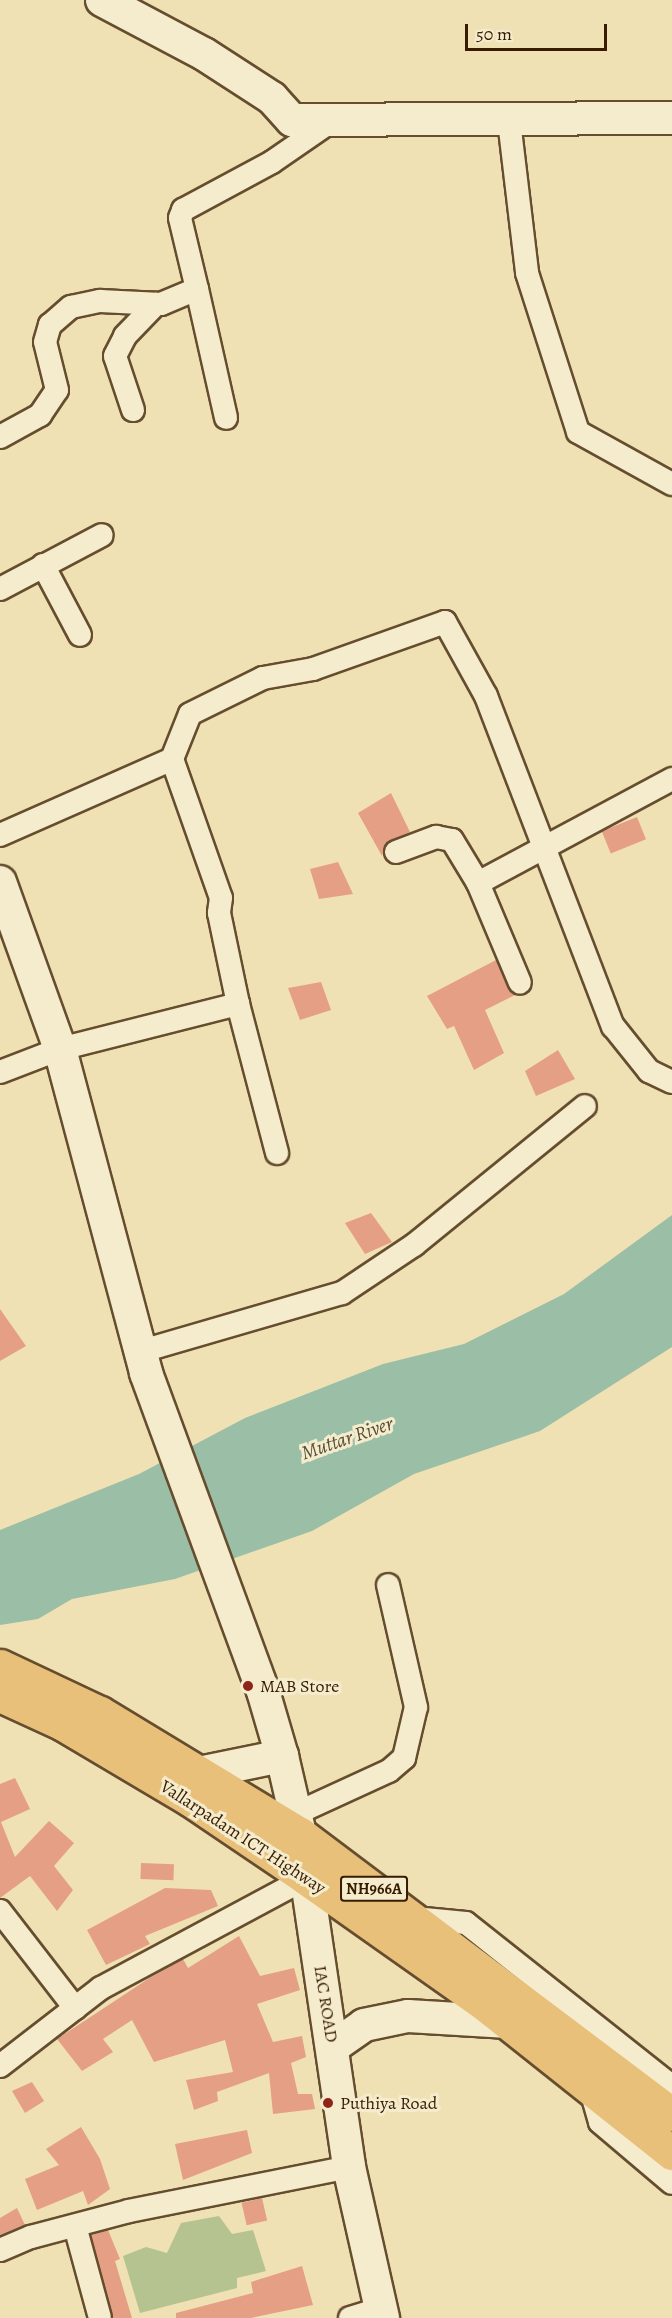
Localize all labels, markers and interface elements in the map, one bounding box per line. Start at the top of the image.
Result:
scale bar [468,12,610,50]
text: 50 m [476,22,512,46]
water label: Muttar River [298,1411,396,1465]
place label: MAB Store [260,1675,339,1697]
marker: MAB Store [241,1679,255,1693]
street label: Vallarpadam ICT Highway [156,1775,330,1899]
road number: NH966A [340,1876,409,1902]
street label: IAC ROAD [309,1964,343,2044]
place label: Puthiya Road [340,2092,437,2114]
marker: Puthiya Road [321,2096,335,2110]

